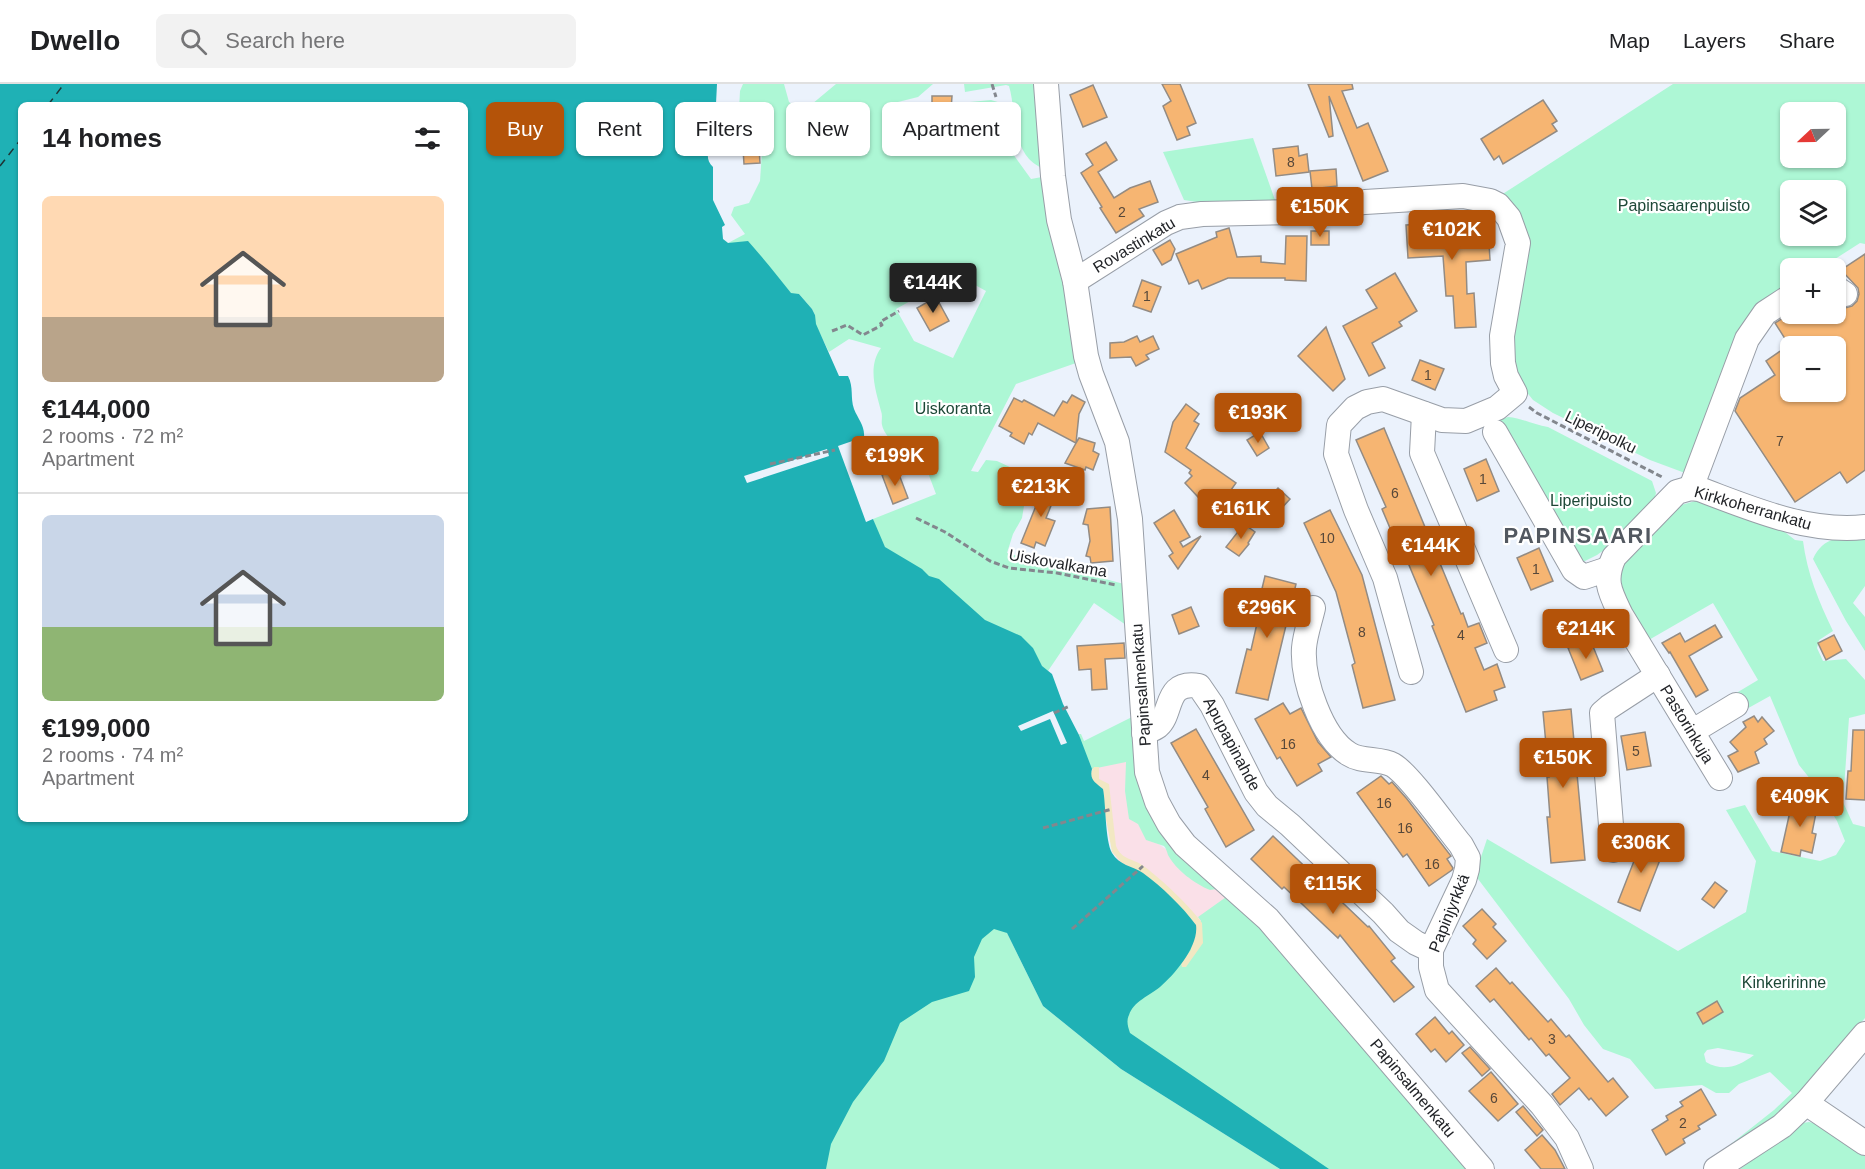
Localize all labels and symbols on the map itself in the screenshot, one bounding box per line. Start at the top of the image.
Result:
north arrow [1780,102,1846,168]
house number: 8 [1287,154,1295,170]
pin: €150K [1278,187,1362,238]
park label: Papinsaarenpuisto [1618,197,1750,214]
house number: 2 [1118,204,1126,220]
pin: €102K [1410,210,1494,261]
street label: Rovastinkatu [1090,214,1178,276]
pin: €144K [891,263,975,314]
house number: 1 [1143,288,1151,304]
house number: 1 [1424,367,1432,383]
pin: €193K [1216,393,1300,444]
park label: Uiskoranta [915,400,991,417]
street label: Liperipolku [1562,407,1640,457]
house number: 7 [1776,433,1784,449]
pin: €199K [853,436,937,487]
pin: €213K [999,467,1083,518]
house number: 1 [1479,471,1487,487]
street label: Kirkkoherrankatu [1693,483,1813,533]
house number: 6 [1391,485,1399,501]
pin: €161K [1199,489,1283,540]
park label: Liperipuisto [1550,492,1632,509]
district label: PAPINSAARI [1503,523,1653,548]
pin: €144K [1389,526,1473,577]
house number: 10 [1319,530,1335,546]
street label: Uiskovalkama [1007,546,1109,580]
house number: 1 [1532,561,1540,577]
pin: €296K [1225,588,1309,639]
pin: €214K [1544,609,1628,660]
street label: Papinsalmenkatu [1128,623,1154,747]
house number: 8 [1358,624,1366,640]
house number: 4 [1457,627,1465,643]
street label: Pastorinkuja [1657,682,1717,766]
street label: Apupapinahde [1200,694,1264,794]
house number: 16 [1280,736,1296,752]
pin: €150K [1521,738,1605,789]
house number: 5 [1632,743,1640,759]
house number: 4 [1202,767,1210,783]
pin: €409K [1758,777,1842,828]
house number: 16 [1376,795,1392,811]
house number: 16 [1397,820,1413,836]
pin: €306K [1599,823,1683,874]
house number: 16 [1424,856,1440,872]
pin: €115K [1291,864,1375,915]
street label: Papinjyrkkä [1426,871,1472,955]
park label: Kinkeririnne [1742,974,1826,991]
house number: 3 [1548,1031,1556,1047]
street label: Papinsalmenkatu [1367,1036,1459,1140]
house number: 6 [1490,1090,1498,1106]
house number: 2 [1679,1115,1687,1131]

